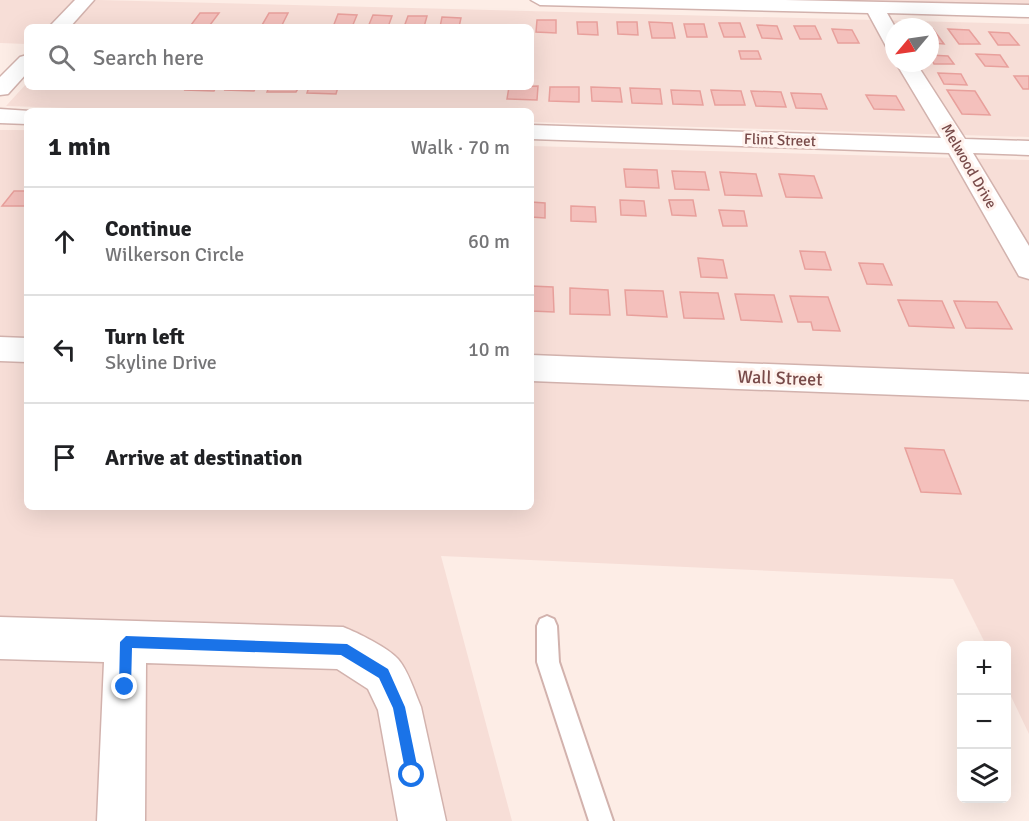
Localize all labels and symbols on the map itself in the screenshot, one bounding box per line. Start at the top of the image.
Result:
north arrow [885,18,939,72]
street label: Melwood Drive [937,120,1001,212]
street label: Flint Street [744,130,816,150]
street label: Wall Street [737,366,823,390]
route end [111,673,137,699]
route start [398,761,424,787]

